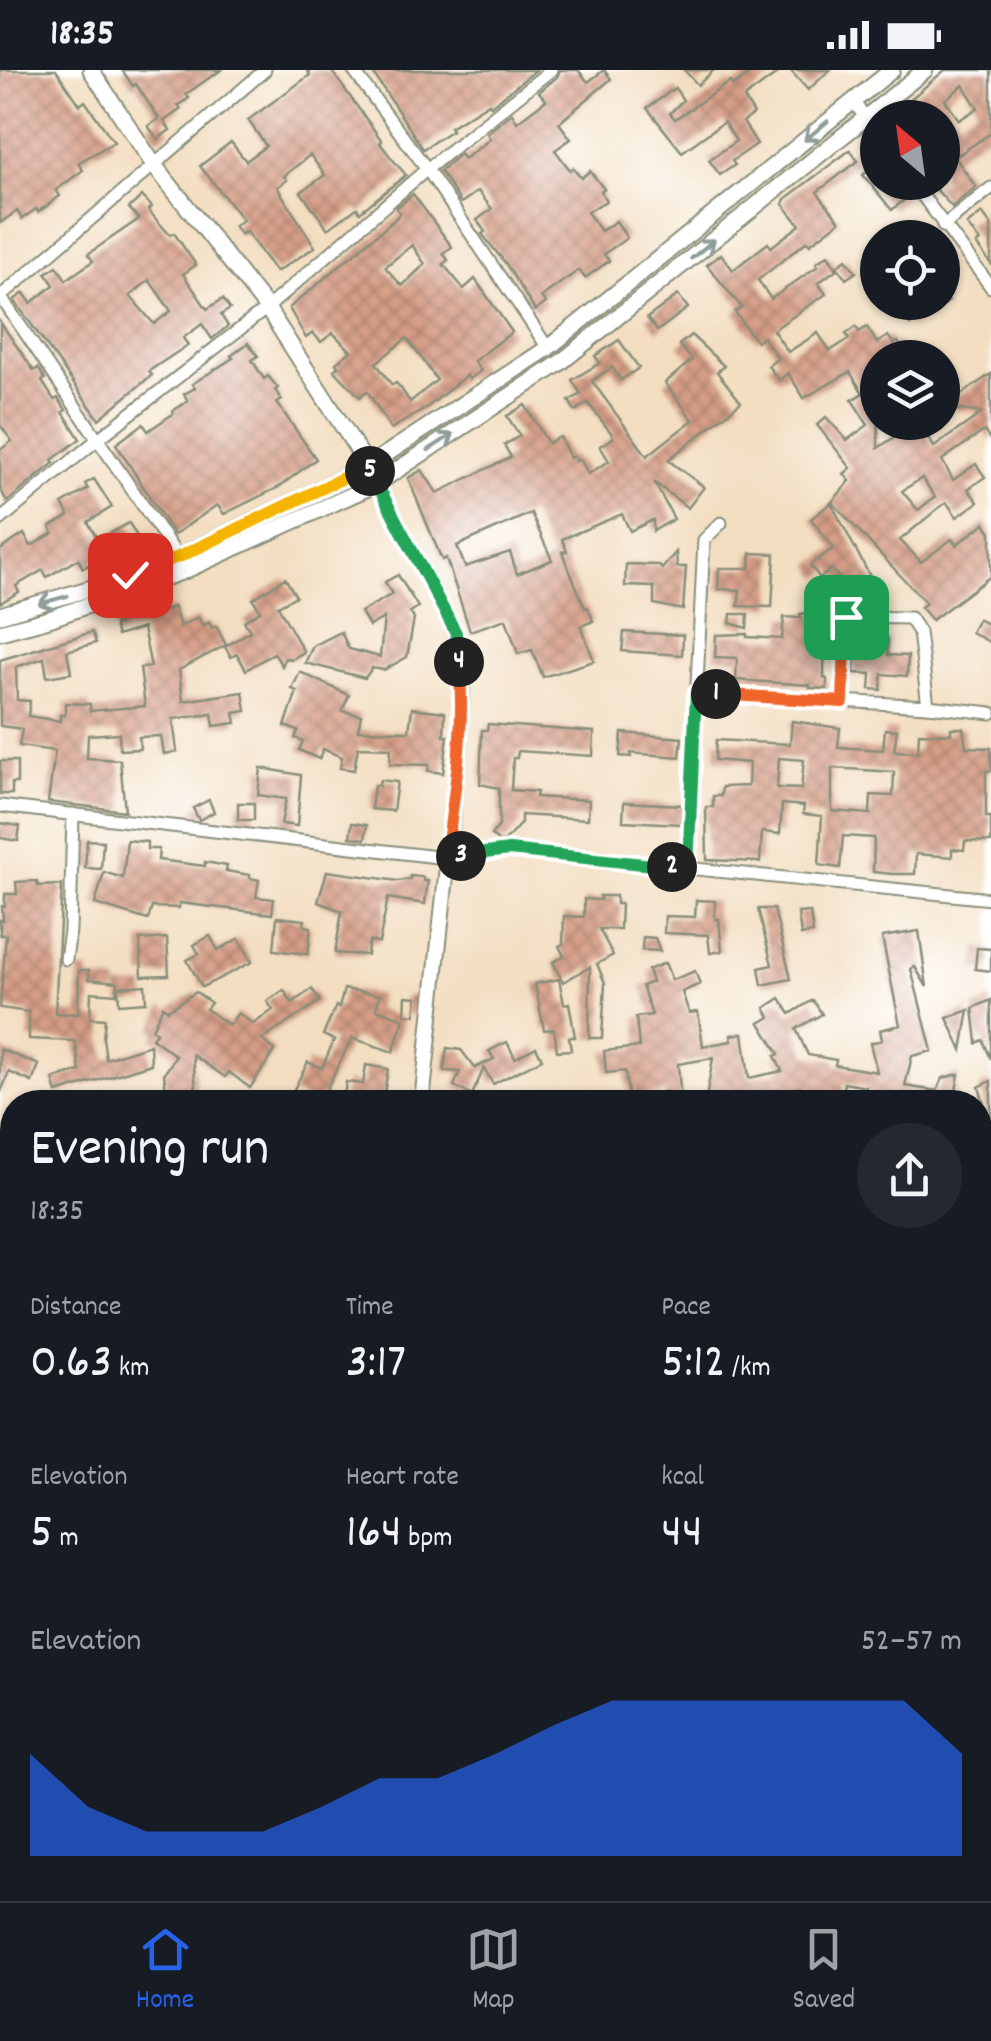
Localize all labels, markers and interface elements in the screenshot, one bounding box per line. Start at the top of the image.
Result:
text: 18:35 [50,8,114,63]
north arrow [860,100,960,200]
map controls [860,100,960,440]
one-way arrow [804,120,830,142]
button: locate [860,220,960,320]
one-way arrow [689,238,715,260]
button: layers [860,340,960,440]
one-way arrow [427,431,455,452]
pin: 5 [345,446,395,496]
text: 5 [364,451,376,491]
pin [88,533,173,618]
icon: check [103,548,158,603]
pin [804,575,889,660]
icon: arrive [819,590,874,645]
one-way arrow [38,591,69,610]
pin: 4 [434,637,484,687]
text: 4 [453,642,465,682]
pin: 1 [691,669,741,719]
text: 1 [713,674,719,714]
pin: 3 [436,831,486,881]
text: 3 [455,836,467,876]
pin: 2 [647,842,697,892]
text: 2 [666,847,678,887]
text: Evening run [30,1113,269,1192]
button: share [857,1123,962,1228]
text: 18:35 [30,1190,84,1236]
text: Distance [30,1289,121,1329]
text: Time [346,1289,394,1329]
text: Pace [661,1289,711,1329]
text: 0.63 [30,1329,112,1401]
text: 3:17 [346,1329,406,1401]
text: 5:12 [661,1329,726,1401]
text: km [112,1350,149,1390]
text: /km [726,1350,771,1390]
text: Elevation [30,1459,127,1499]
text: Heart rate [346,1459,459,1499]
text: kcal [661,1459,704,1499]
text: 5 [30,1499,53,1571]
text: 164 [346,1499,402,1571]
text: 44 [661,1499,703,1571]
text: m [53,1520,79,1560]
text: bpm [402,1520,453,1560]
text: Elevation [30,1620,141,1666]
text: 52–57 m [861,1620,962,1666]
tab: Home [136,1922,194,2022]
tab: Map [466,1922,521,2022]
tab: Saved [793,1922,855,2022]

